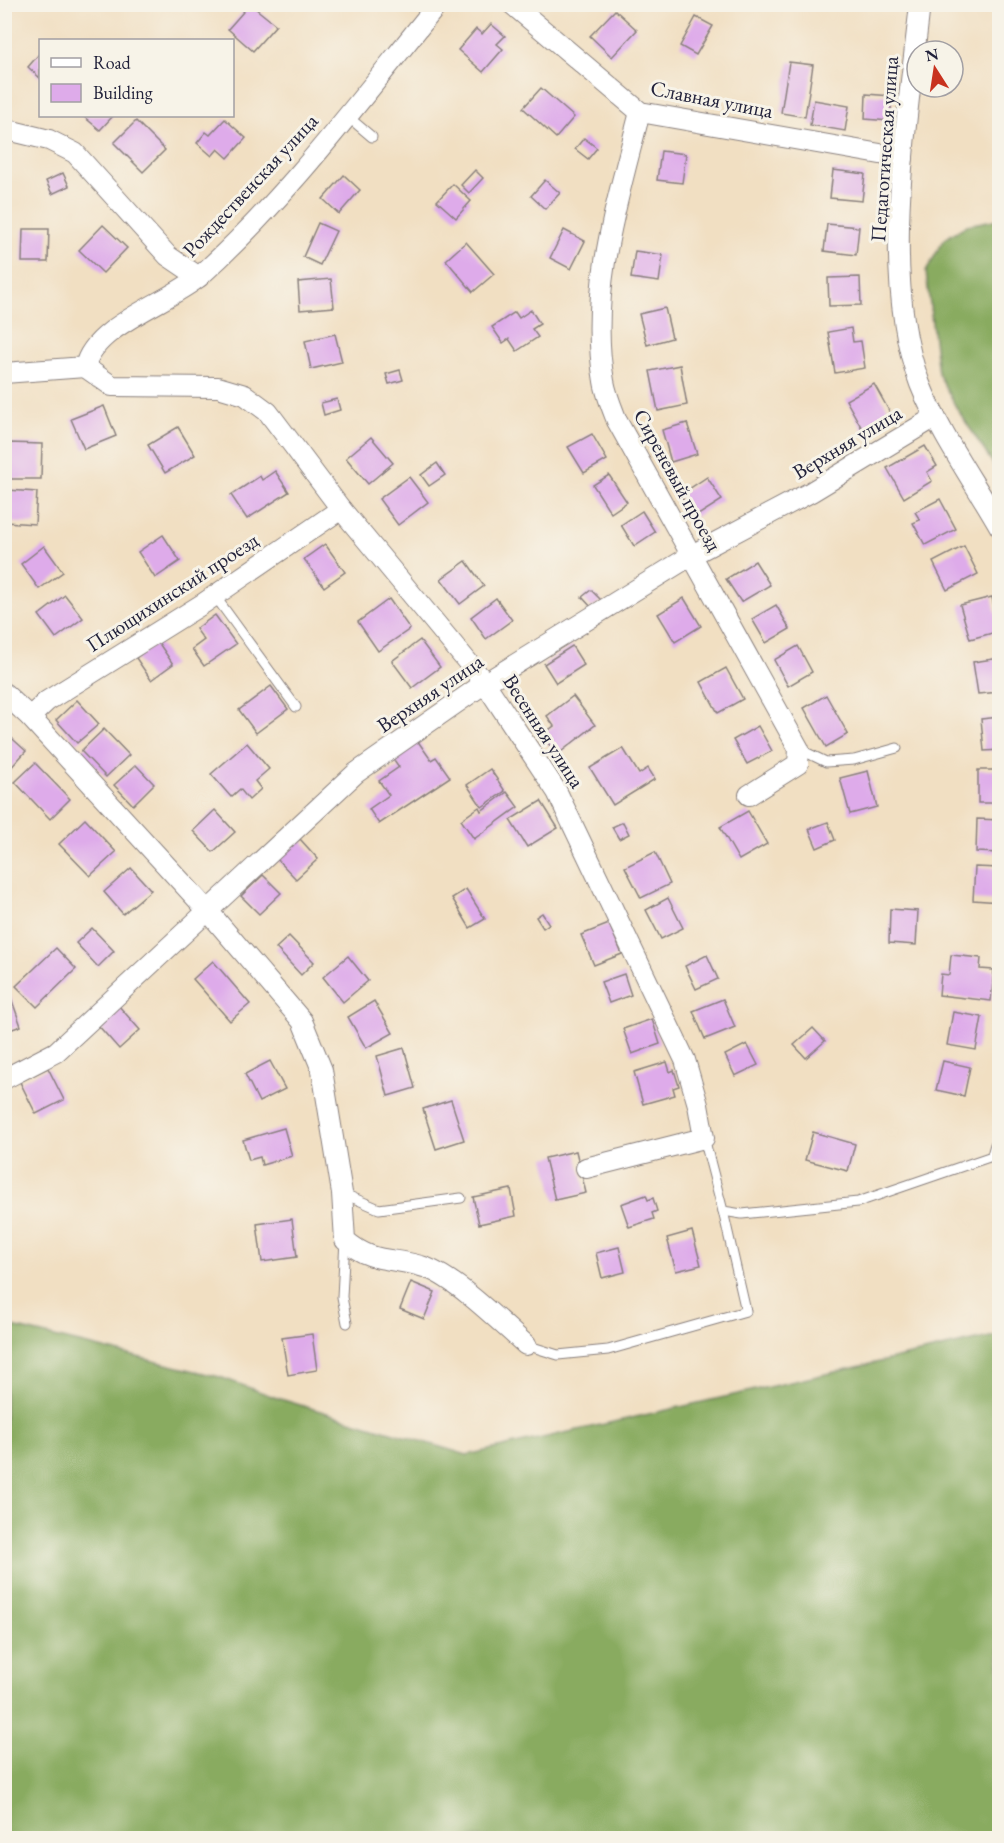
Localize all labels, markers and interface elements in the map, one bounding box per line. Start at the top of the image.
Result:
legend [39,39,234,117]
north arrow [905,39,965,99]
text: N [923,43,941,66]
text: Road [93,51,132,74]
street label: Педагогическая улица [864,55,904,243]
street label: Славная улица [648,74,776,124]
text: Building [93,81,153,104]
street label: Рождественская улица [176,107,324,263]
street label: Верхняя улица [787,399,907,485]
street label: Сиреневый проезд [628,404,728,556]
street label: Плющихинский проезд [81,526,264,658]
street label: Верхняя улица [372,647,489,738]
street label: Весенняя улица [497,669,591,794]

